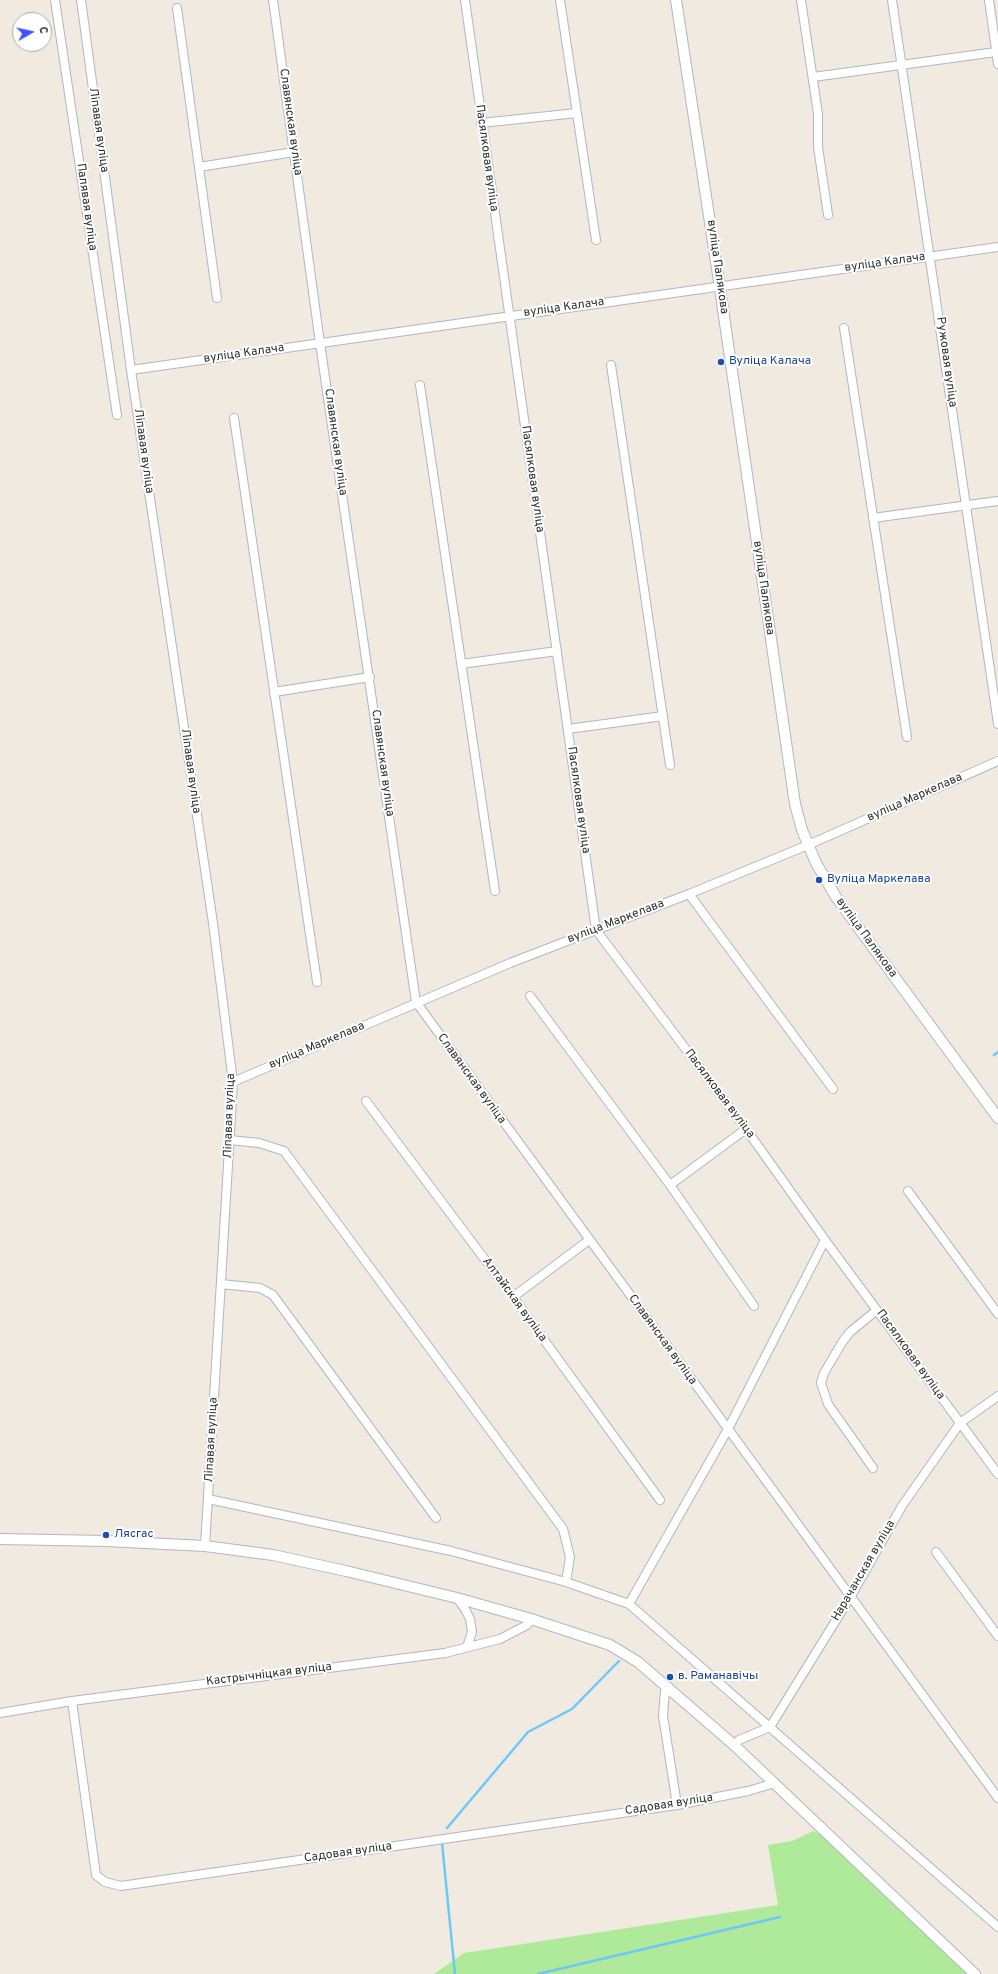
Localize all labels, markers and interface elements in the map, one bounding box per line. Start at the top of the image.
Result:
north arrow [12,12,52,52]
text: С [35,26,50,35]
street label: Славянская вуліца [275,68,305,176]
street label: Ліпавая вуліца [85,87,111,173]
street label: Пасялковая вуліца [471,104,501,212]
street label: Палявая вуліца [73,162,99,252]
street label: вуліца Палякова [703,219,731,315]
street label: вуліца Калача [844,250,926,276]
street label: вуліца Калача [523,295,605,321]
street label: Ружовая вуліца [933,316,959,408]
street label: вуліца Калача [203,341,285,367]
place label: Вуліца Калача [729,355,811,369]
marker: Вуліца Калача [716,357,726,367]
street label: Славянская вуліца [320,388,350,496]
street label: Ліпавая вуліца [130,408,156,494]
street label: Пасялковая вуліца [517,425,547,533]
street label: вуліца Палякова [749,540,777,636]
street label: Славянская вуліца [367,709,397,817]
street label: Ліпавая вуліца [177,728,203,814]
street label: Пасялковая вуліца [563,746,593,854]
street label: вуліца Маркелава [865,771,965,825]
place label: Вуліца Маркелава [827,873,930,887]
marker: Вуліца Маркелава [814,875,824,885]
street label: вуліца Палякова [832,895,900,981]
street label: вуліца Маркелава [566,897,666,947]
street label: вуліца Маркелава [267,1019,367,1073]
street label: Славянская вуліца [433,1031,509,1127]
street label: Пасялковая вуліца [681,1047,757,1141]
street label: Ліпавая вуліца [221,1073,239,1159]
street label: Алтайская вуліца [479,1255,549,1345]
street label: Славянская вуліца [624,1292,700,1388]
street label: Пасялковая вуліца [873,1307,947,1403]
street label: Ліпавая вуліца [203,1397,221,1483]
street label: Нарачанская вуліца [829,1518,899,1624]
place label: Лясгас [114,1528,153,1542]
marker: Лясгас [101,1530,111,1540]
street label: Кастрычніцкая вуліца [205,1660,333,1690]
place label: в. Раманавічы [678,1670,758,1684]
marker: в. Раманавічы [665,1672,675,1682]
street label: Садовая вуліца [624,1791,714,1819]
street label: Садовая вуліца [303,1840,393,1866]

